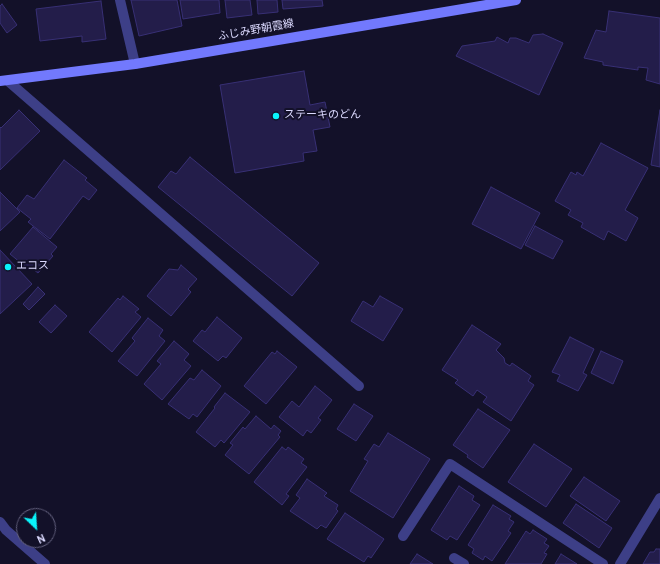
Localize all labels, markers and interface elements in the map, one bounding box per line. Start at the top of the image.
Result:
street label: ふじみ野朝霞線 [217,18,295,44]
place label: ステーキのどん [284,109,361,123]
marker: ステーキのどん [271,111,281,121]
place label: エコス [16,260,49,274]
marker: エコス [3,262,13,272]
north arrow [16,508,56,548]
text: N [34,530,47,546]

